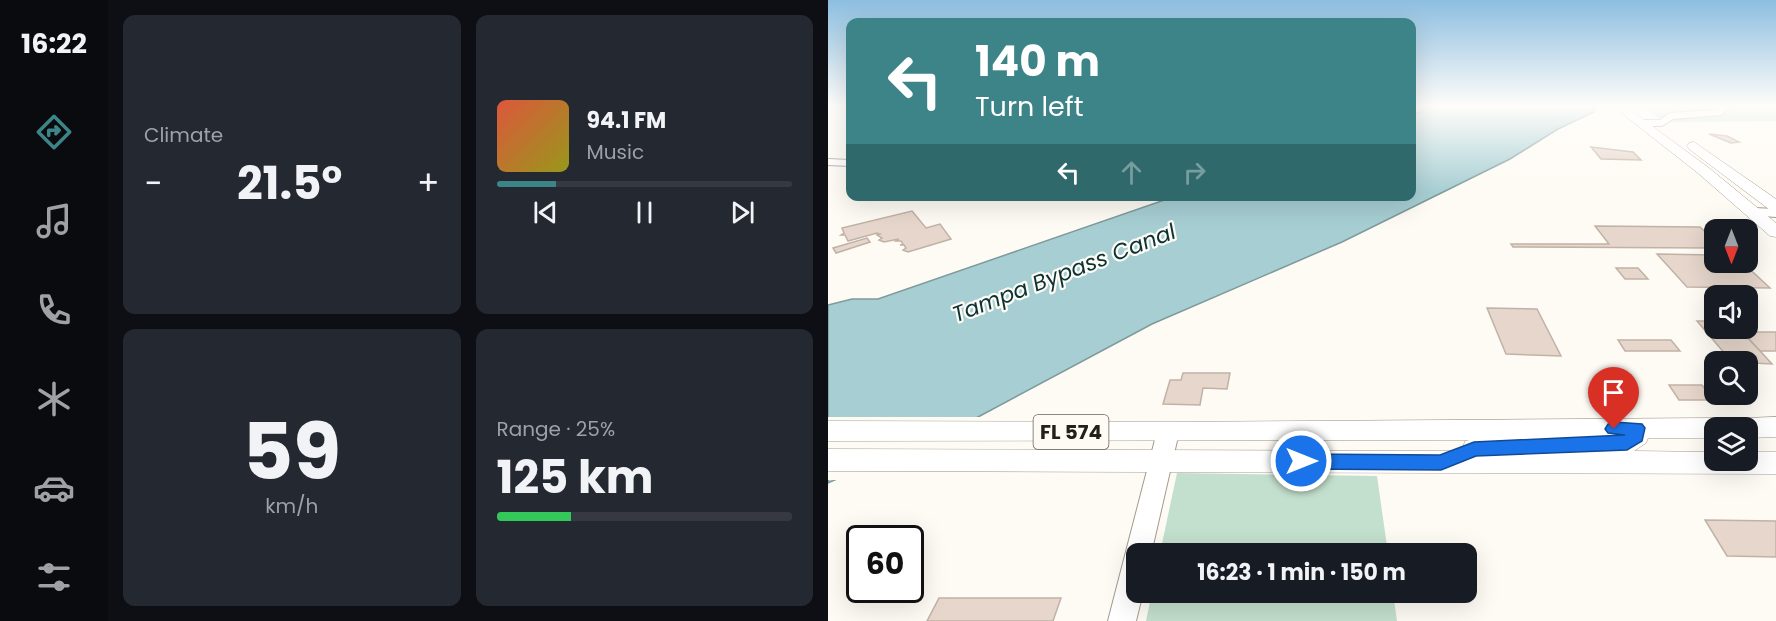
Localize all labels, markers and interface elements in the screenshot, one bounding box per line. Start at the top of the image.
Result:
text: 16:22 [21,25,87,62]
text: 140 m [975,32,1100,91]
icon: left [876,42,954,120]
text: Turn left [975,88,1084,125]
text: 94.1 FM [587,105,666,136]
icon: directions [33,111,75,153]
text: Climate [144,121,223,149]
text: Music [587,138,644,166]
text: 21.5° [237,152,342,215]
icon: left [1052,156,1085,189]
icon: ahead [1115,156,1148,189]
icon: right [1178,156,1211,189]
text: − [144,160,162,207]
text: + [417,160,440,207]
icon: previous [529,196,562,229]
icon: pause [628,196,661,229]
icon: next [726,196,759,229]
icon: music [33,200,75,242]
water label: Tampa Bypass Canal [948,216,1181,330]
north arrow [1704,219,1758,273]
map controls [1704,219,1758,471]
button: sound [1704,285,1758,339]
icon: phone [33,289,75,331]
button: search [1704,351,1758,405]
pin [1588,367,1639,429]
icon: arrive [1597,376,1630,409]
icon: climate [33,378,75,420]
text: 59 [242,397,341,506]
text: Range · 25% [497,415,615,443]
road number: FL 574 [1034,415,1108,449]
button: layers [1704,417,1758,471]
position arrow [1269,429,1333,493]
text: 125 km [497,446,653,509]
icon: car [33,467,75,509]
text: km/h [265,492,318,520]
speed limit sign: 60 [846,525,924,603]
icon: filters [33,556,75,598]
text: 16:23 · 1 min · 150 m [1197,557,1406,588]

